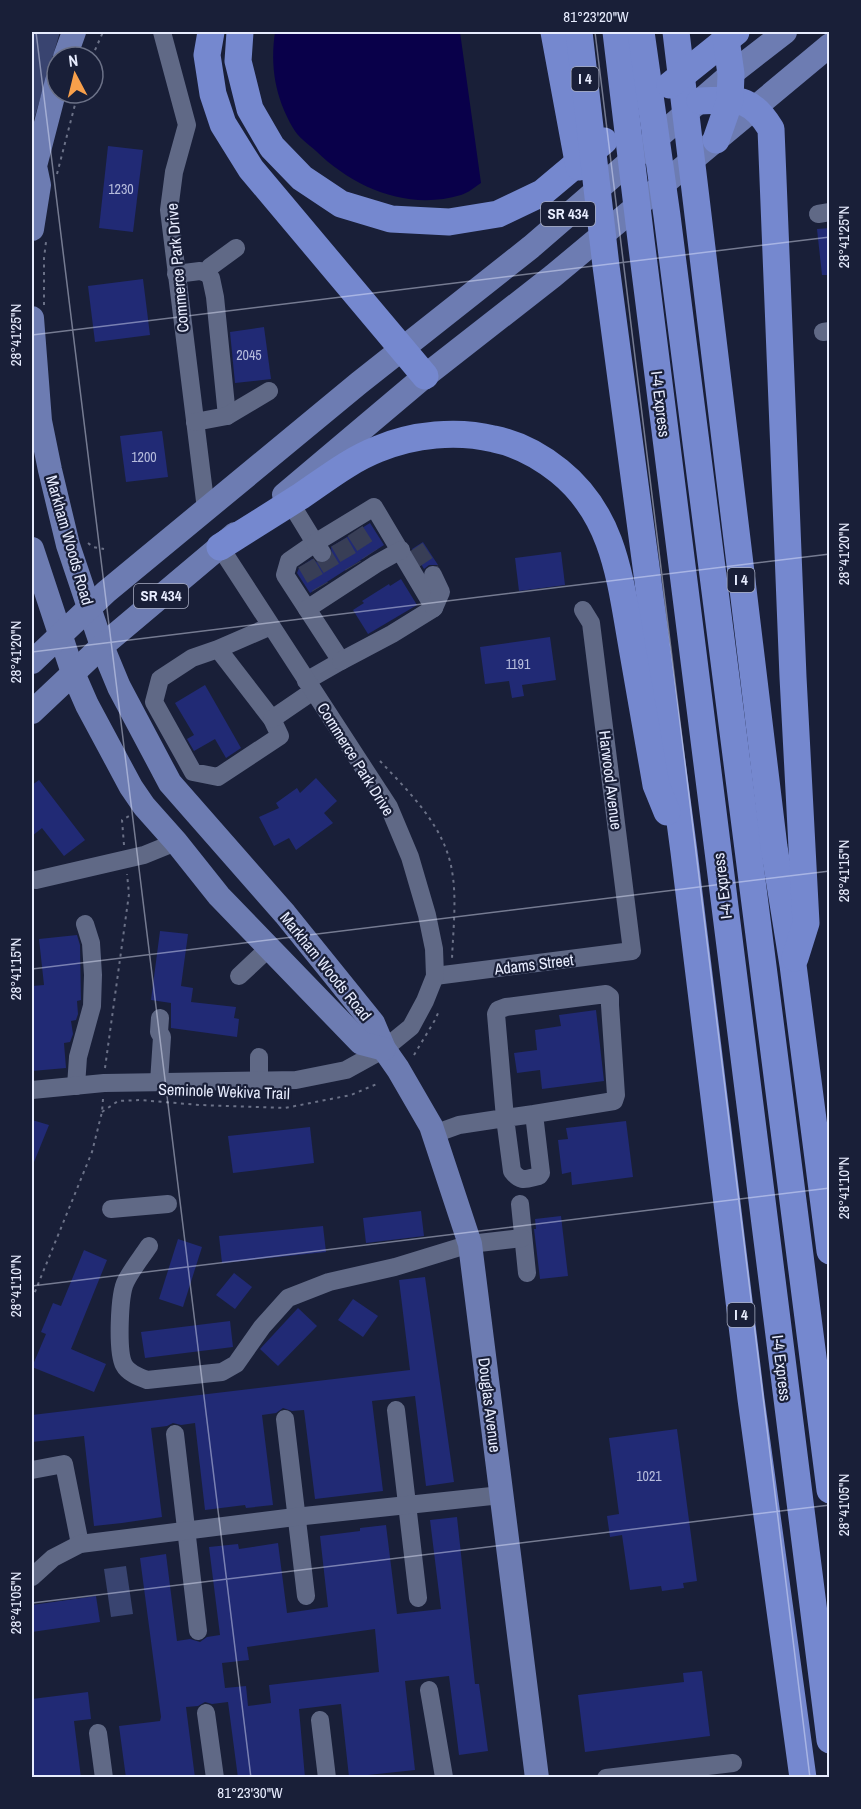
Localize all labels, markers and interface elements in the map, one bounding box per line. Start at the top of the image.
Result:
text: 81°23'20"W [563,6,629,27]
north arrow [45,45,105,105]
text: N [67,49,79,72]
road number: I 4 [572,67,598,91]
house number: 1230 [108,180,134,198]
street label: Commerce Park Drive [160,202,194,334]
road number: SR 434 [541,202,595,226]
text: 28°41'25"N [833,206,854,268]
text: 28°41'25"N [5,304,26,366]
house number: 2045 [236,346,262,364]
street label: I-4 Express [646,370,676,438]
house number: 1200 [131,448,157,466]
street label: Markham Woods Road [41,473,99,607]
text: 28°41'20"N [833,523,854,585]
road number: I 4 [728,568,754,592]
road number: SR 434 [134,584,188,608]
text: 28°41'20"N [5,621,26,683]
house number: 1191 [506,655,531,673]
street label: Commerce Park Drive [312,698,400,820]
street label: Harwood Avenue [594,729,628,831]
text: 28°41'15"N [833,840,854,902]
street label: I-4 Express [707,852,737,920]
street label: Markham Woods Road [275,907,377,1025]
text: 28°41'15"N [5,938,26,1000]
street label: Adams Street [492,948,575,980]
street label: Seminole Wekiva Trail [158,1078,290,1104]
text: 28°41'10"N [833,1157,854,1219]
text: 28°41'10"N [5,1255,26,1317]
road number: I 4 [728,1303,754,1327]
street label: I-4 Express [767,1334,797,1402]
street label: Douglas Avenue [473,1356,507,1454]
house number: 1021 [636,1467,662,1485]
text: 28°41'05"N [833,1474,854,1536]
text: 28°41'05"N [5,1572,26,1634]
text: 81°23'30"W [217,1782,283,1803]

